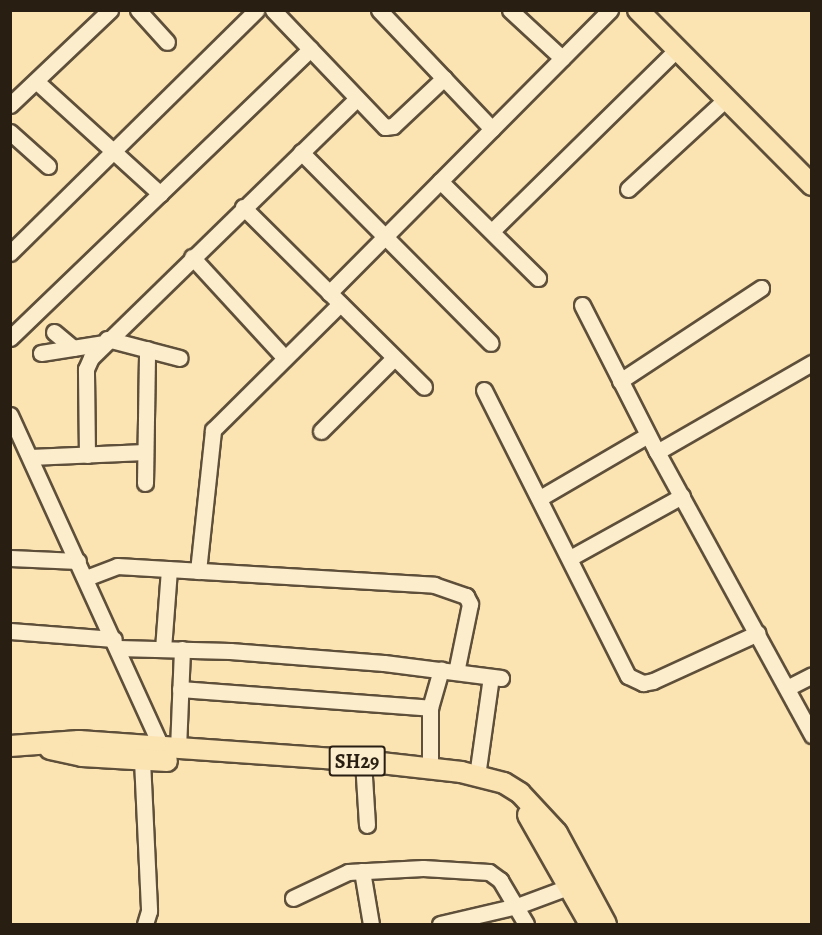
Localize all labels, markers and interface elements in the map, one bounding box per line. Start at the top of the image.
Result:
road number: SH29 [328,744,386,778]

